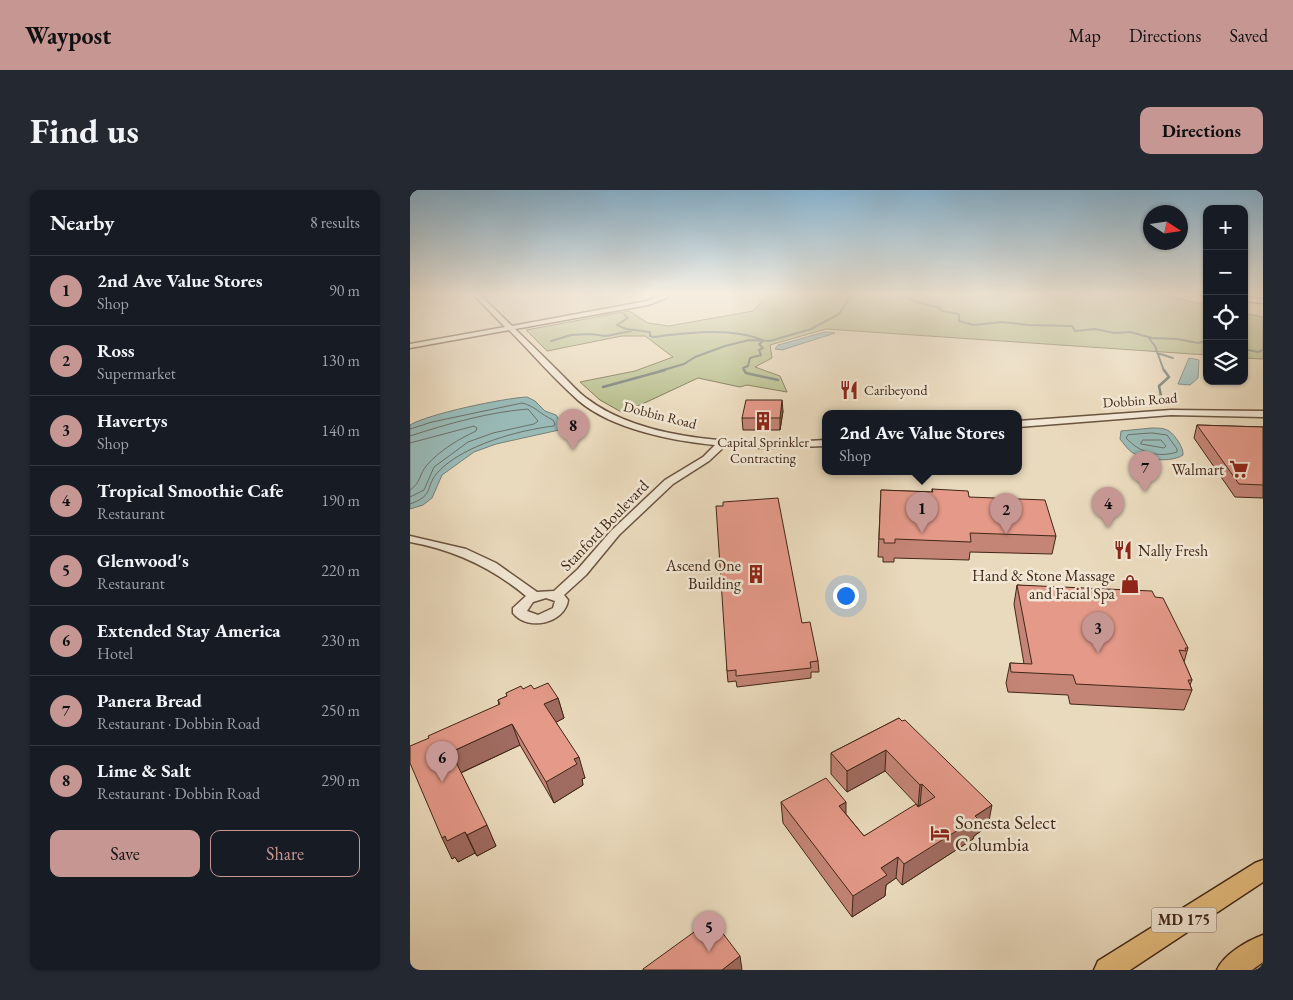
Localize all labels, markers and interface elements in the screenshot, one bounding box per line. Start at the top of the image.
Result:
text: Waypost [25,20,111,51]
text: Map [1069,24,1101,47]
text: Directions [1129,24,1201,47]
text: Saved [1229,24,1268,47]
button: Directions [1140,107,1263,154]
text: Find us [30,108,139,153]
north arrow [1143,205,1188,250]
map controls [1203,205,1248,385]
button: + [1203,205,1248,250]
text: Nearby [50,209,114,236]
text: 8 results [310,212,360,233]
button: − [1203,250,1248,295]
text: 2nd Ave Value Stores [97,268,263,293]
text: 1 [62,280,70,301]
text: 90 m [329,280,360,301]
text: Shop [97,293,129,314]
button: locate [1203,295,1248,340]
text: Ross [97,338,135,363]
button: layers [1203,340,1248,385]
text: 2 [62,350,70,371]
text: 130 m [321,350,360,371]
text: Supermarket [97,363,176,384]
restaurant icon: Caribeyond [838,379,860,401]
place label: Caribeyond [864,381,928,399]
street label: Dobbin Road [1102,388,1179,412]
street label: Dobbin Road [622,397,699,433]
text: Havertys [97,408,168,433]
pin: 8 [557,409,589,450]
building icon: Capital Sprinkler Contracting [752,410,774,432]
popup [822,410,1022,475]
text: 3 [62,420,70,441]
text: 140 m [321,420,360,441]
text: 2nd Ave Value Stores [839,420,1005,445]
text: Shop [97,433,129,454]
place label: Capital Sprinkler Contracting [717,433,809,467]
text: Shop [839,445,871,466]
pin: 7 [1129,451,1161,492]
supermarket icon: Walmart [1228,458,1250,480]
place label: Walmart [1172,459,1224,480]
street label: Stanford Boulevard [555,475,654,575]
text: Tropical Smoothie Cafe [97,478,283,503]
pin: 4 [1092,487,1124,528]
text: 4 [62,490,70,511]
text: 190 m [321,490,360,511]
pin: 1 [906,492,938,533]
pin: 2 [990,493,1022,534]
text: Restaurant [97,503,165,524]
restaurant icon: Nally Fresh [1112,539,1134,561]
place label: Nally Fresh [1138,540,1208,561]
text: Glenwood's [97,548,189,573]
place label: Ascend One Building [665,555,742,594]
text: 5 [62,560,70,581]
text: 220 m [321,560,360,581]
building icon: Ascend One Building [745,563,767,585]
place label: Hand & Stone Massage and Facial Spa [972,565,1116,604]
text: Restaurant [97,573,165,594]
shop icon: Hand & Stone Massage and Facial Spa [1119,573,1141,595]
your location [833,583,859,609]
pin: 3 [1082,612,1114,653]
text: Extended Stay America [97,618,281,643]
text: 6 [62,630,70,651]
text: 230 m [321,630,360,651]
text: Hotel [97,643,133,664]
text: Panera Bread [97,688,202,713]
text: 7 [62,700,70,721]
text: 250 m [321,700,360,721]
text: Restaurant · Dobbin Road [97,713,260,734]
pin: 6 [426,741,458,782]
text: Lime & Salt [97,758,191,783]
text: 8 [62,770,70,791]
text: 290 m [321,770,360,791]
text: Restaurant · Dobbin Road [97,783,260,804]
place label: Sonesta Select Columbia [955,810,1056,857]
hotel icon: Sonesta Select Columbia [929,822,951,844]
button: Save [50,830,200,877]
button: Share [210,830,360,877]
road number: MD 175 [1152,908,1216,932]
pin: 5 [693,911,725,952]

